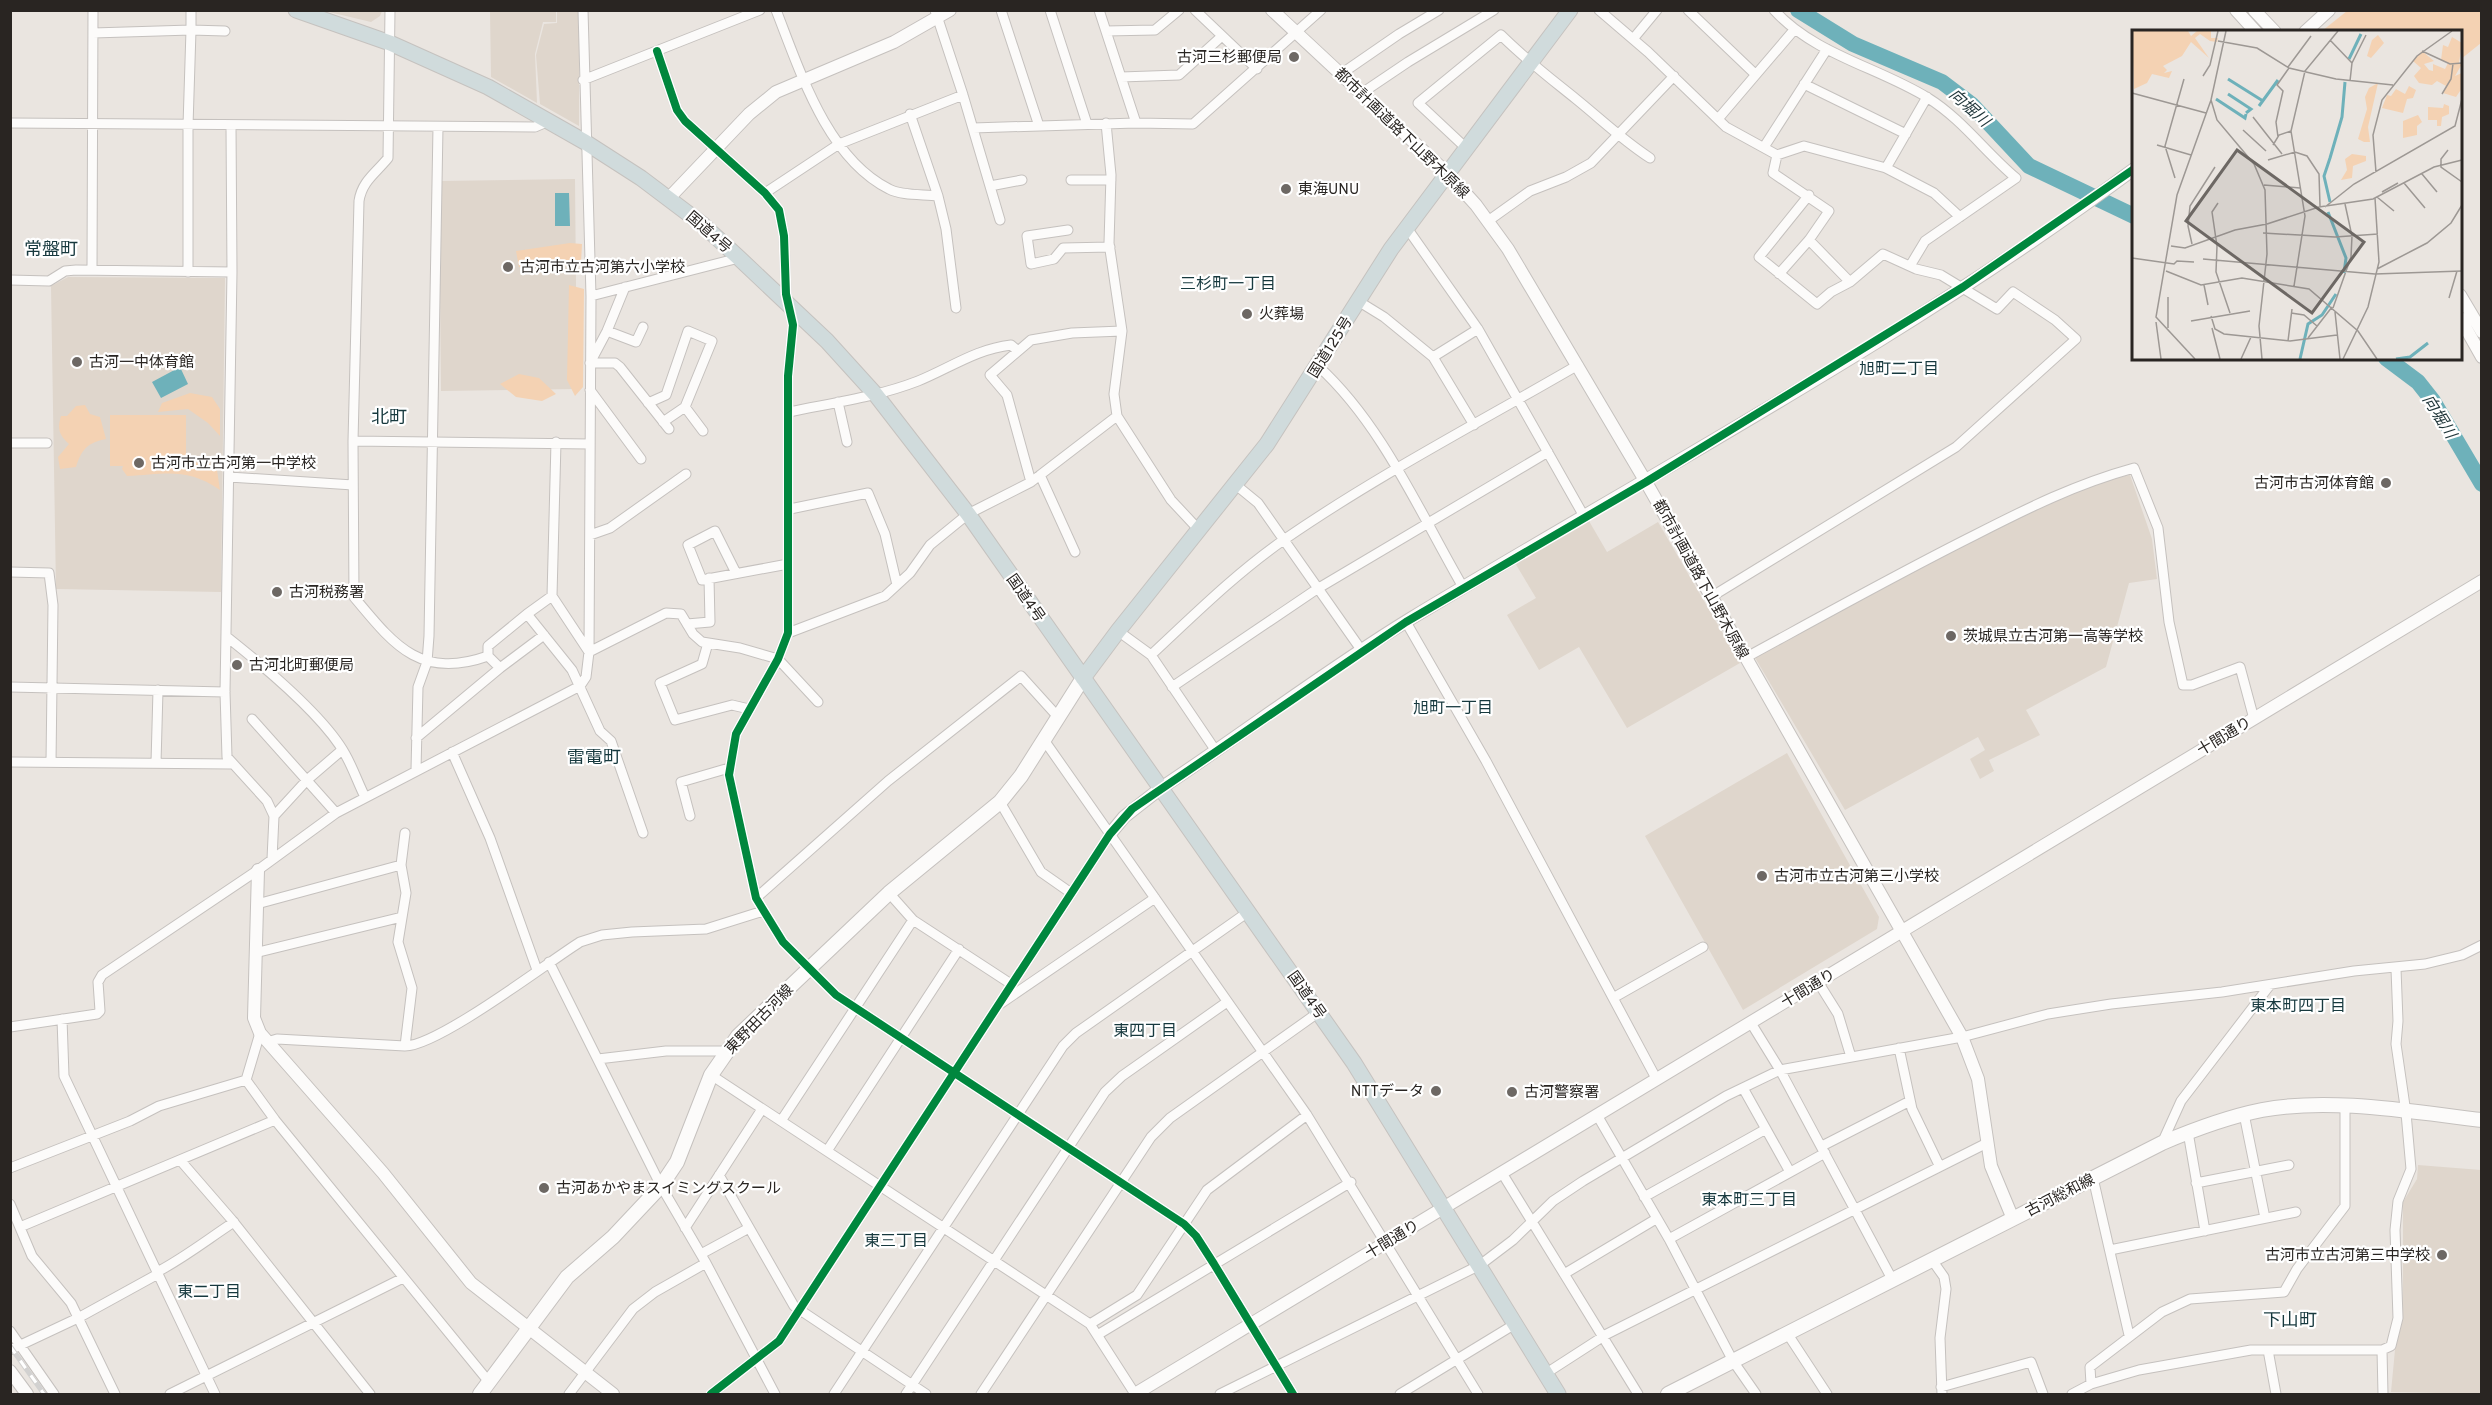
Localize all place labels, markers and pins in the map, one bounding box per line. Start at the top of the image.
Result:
place label: 古河三杉郵便局 [1177,49,1282,68]
marker: 古河三杉郵便局 [1287,50,1301,64]
place label: 東海UNU [1298,181,1359,200]
marker: 東海UNU [1279,182,1293,196]
place label: 古河市立古河第六小学校 [520,259,685,278]
marker: 古河市立古河第六小学校 [501,260,515,274]
place label: 火葬場 [1259,306,1304,325]
marker: 火葬場 [1240,307,1254,321]
place label: 古河一中体育館 [89,354,194,373]
marker: 古河一中体育館 [70,355,84,369]
place label: 古河市立古河第一中学校 [151,455,316,474]
marker: 古河市立古河第一中学校 [132,456,146,470]
place label: 古河市古河体育館 [2254,475,2374,494]
marker: 古河市古河体育館 [2379,476,2393,490]
place label: 古河税務署 [289,584,364,603]
marker: 古河税務署 [270,585,284,599]
place label: 茨城県立古河第一高等学校 [1963,628,2143,647]
marker: 茨城県立古河第一高等学校 [1944,629,1958,643]
place label: 古河北町郵便局 [249,656,354,676]
marker: 古河北町郵便局 [230,658,244,672]
place label: 古河市立古河第三小学校 [1774,868,1939,887]
marker: 古河市立古河第三小学校 [1755,869,1769,883]
place label: NTTデータ [1351,1083,1424,1102]
marker: NTTデータ [1429,1084,1443,1098]
place label: 古河警察署 [1524,1084,1599,1103]
marker: 古河警察署 [1505,1085,1519,1099]
place label: 古河あかやまスイミングスクール [556,1180,781,1199]
marker: 古河あかやまスイミングスクール [537,1181,551,1195]
place label: 古河市立古河第三中学校 [2265,1247,2430,1266]
marker: 古河市立古河第三中学校 [2435,1248,2449,1262]

